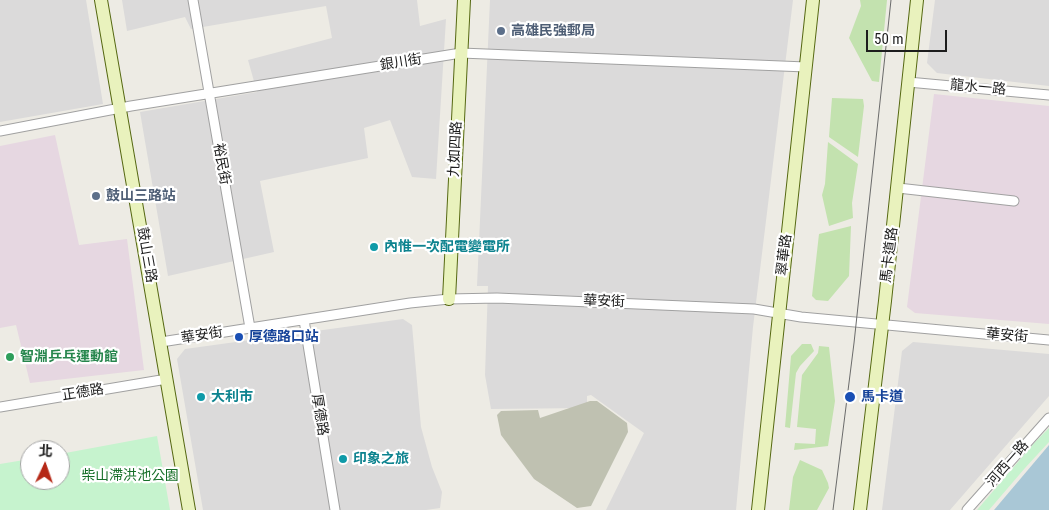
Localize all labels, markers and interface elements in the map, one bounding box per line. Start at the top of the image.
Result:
scale bar [869,20,950,52]
place label: 高雄民強郵局 [511,23,595,39]
marker: 高雄民強郵局 [495,25,507,37]
text: 50 m [874,30,904,48]
street label: 銀川街 [379,51,423,75]
street label: 龍水一路 [949,77,1007,99]
street label: 九如四路 [446,121,466,177]
street label: 裕民街 [209,142,233,186]
place label: 鼓山三路站 [106,188,176,204]
marker: 鼓山三路站 [90,190,102,202]
street label: 鼓山三路 [133,226,159,284]
street label: 馬卡道路 [878,226,902,284]
street label: 翠華路 [774,233,796,277]
place label: 內惟一次配電變電所 [384,239,510,255]
marker: 內惟一次配電變電所 [368,241,380,253]
street label: 華安街 [583,293,625,311]
street label: 華安街 [180,324,224,348]
street label: 華安街 [985,326,1029,346]
place label: 厚德路口站 [249,329,319,345]
marker: 厚德路口站 [233,331,245,343]
place label: 智淵乒乓運動館 [20,349,118,365]
marker: 智淵乒乓運動館 [4,351,16,363]
street label: 正德路 [61,381,105,405]
place label: 大利市 [211,389,253,405]
place label: 馬卡道 [861,389,903,405]
marker: 馬卡道 [843,390,857,404]
marker: 大利市 [195,391,207,403]
street label: 厚德路 [307,393,331,437]
street label: 河西一路 [983,437,1033,491]
north arrow [20,440,70,490]
text: 北 [38,443,53,459]
place label: 印象之旅 [353,451,409,467]
marker: 印象之旅 [337,453,349,465]
park label: 柴山滯洪池公園 [81,468,179,484]

